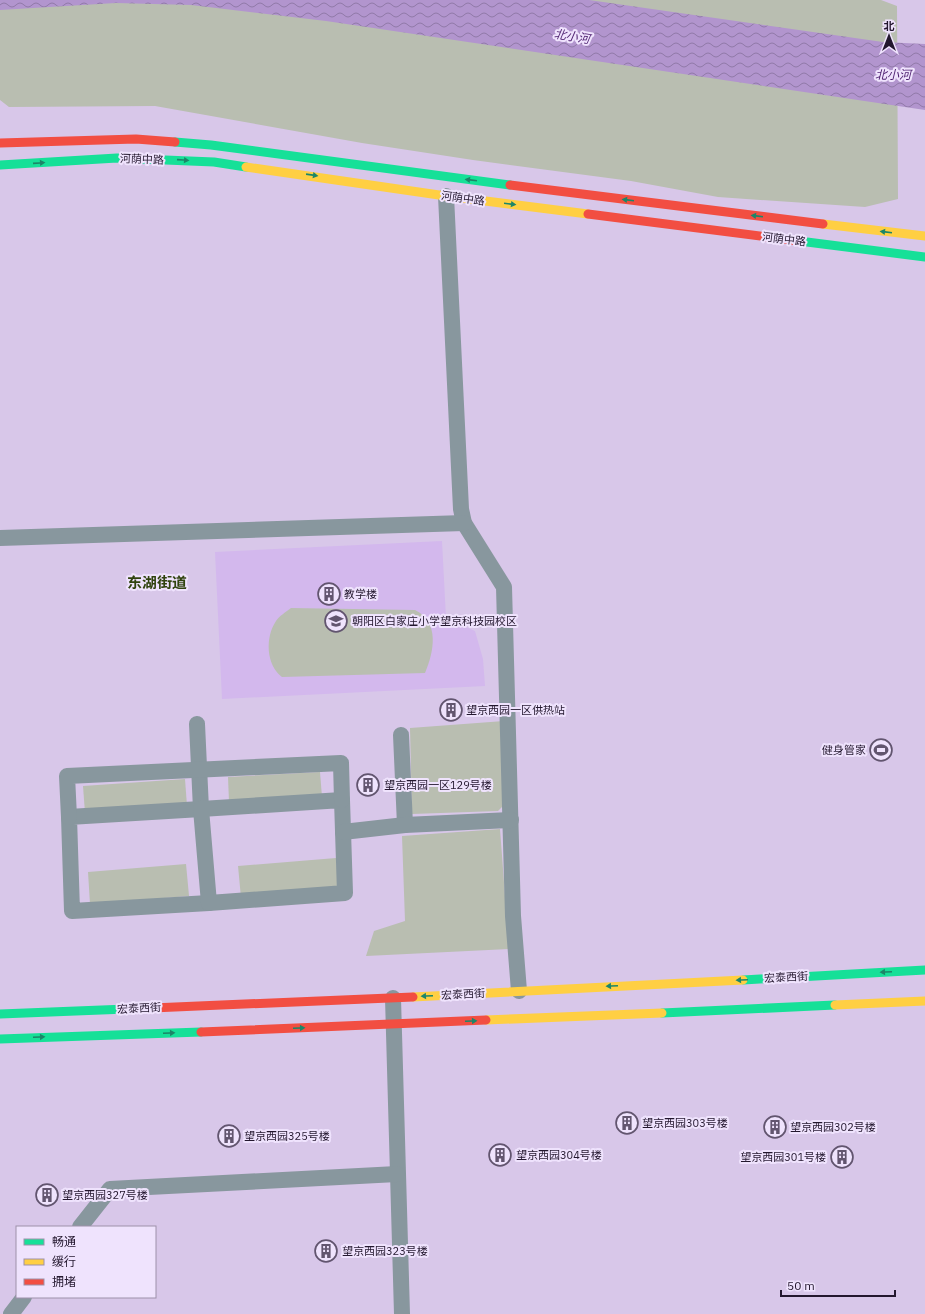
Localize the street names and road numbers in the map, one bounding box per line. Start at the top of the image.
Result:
street label: 河荫中路 [120,151,164,167]
street label: 河荫中路 [440,188,486,208]
street label: 河荫中路 [761,229,807,249]
street label: 宏泰西街 [764,969,808,985]
street label: 宏泰西街 [441,986,485,1002]
street label: 宏泰西街 [117,1000,161,1016]

